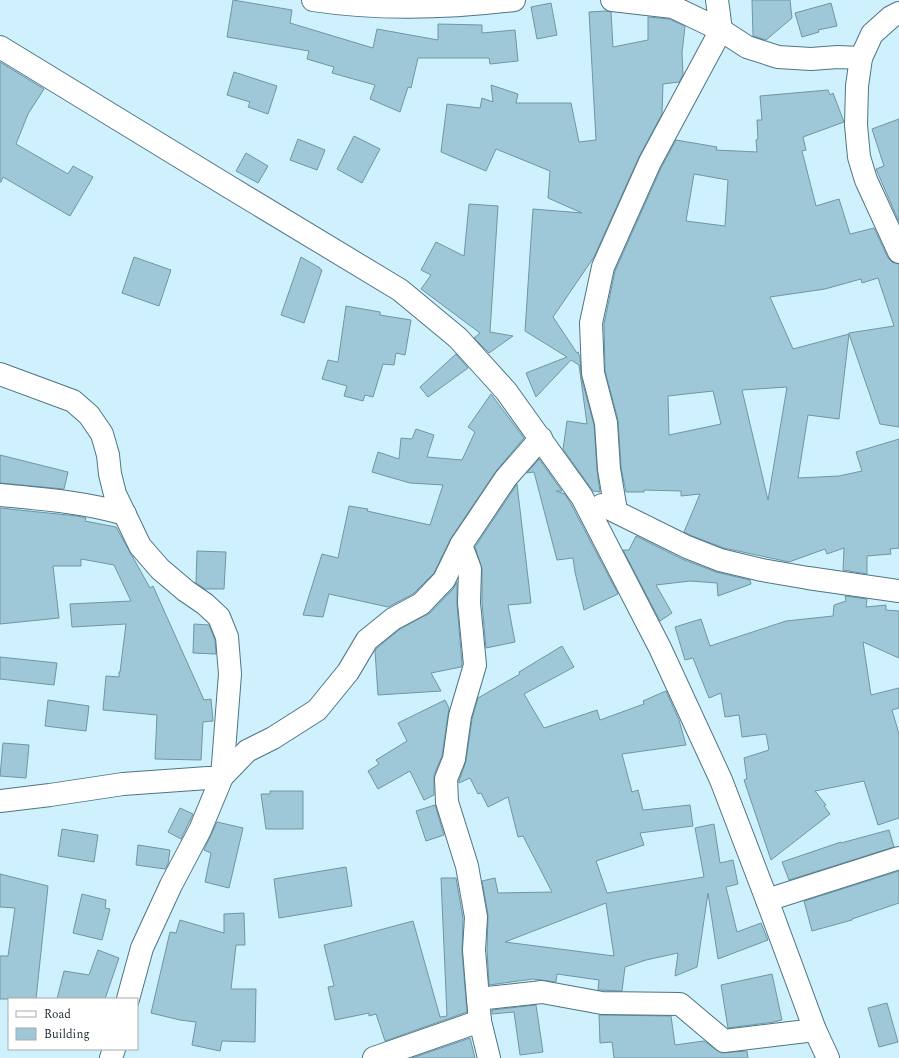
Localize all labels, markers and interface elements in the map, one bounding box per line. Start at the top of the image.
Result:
legend [8,998,138,1050]
text: Road [44,1005,71,1024]
text: Building [44,1025,90,1044]

